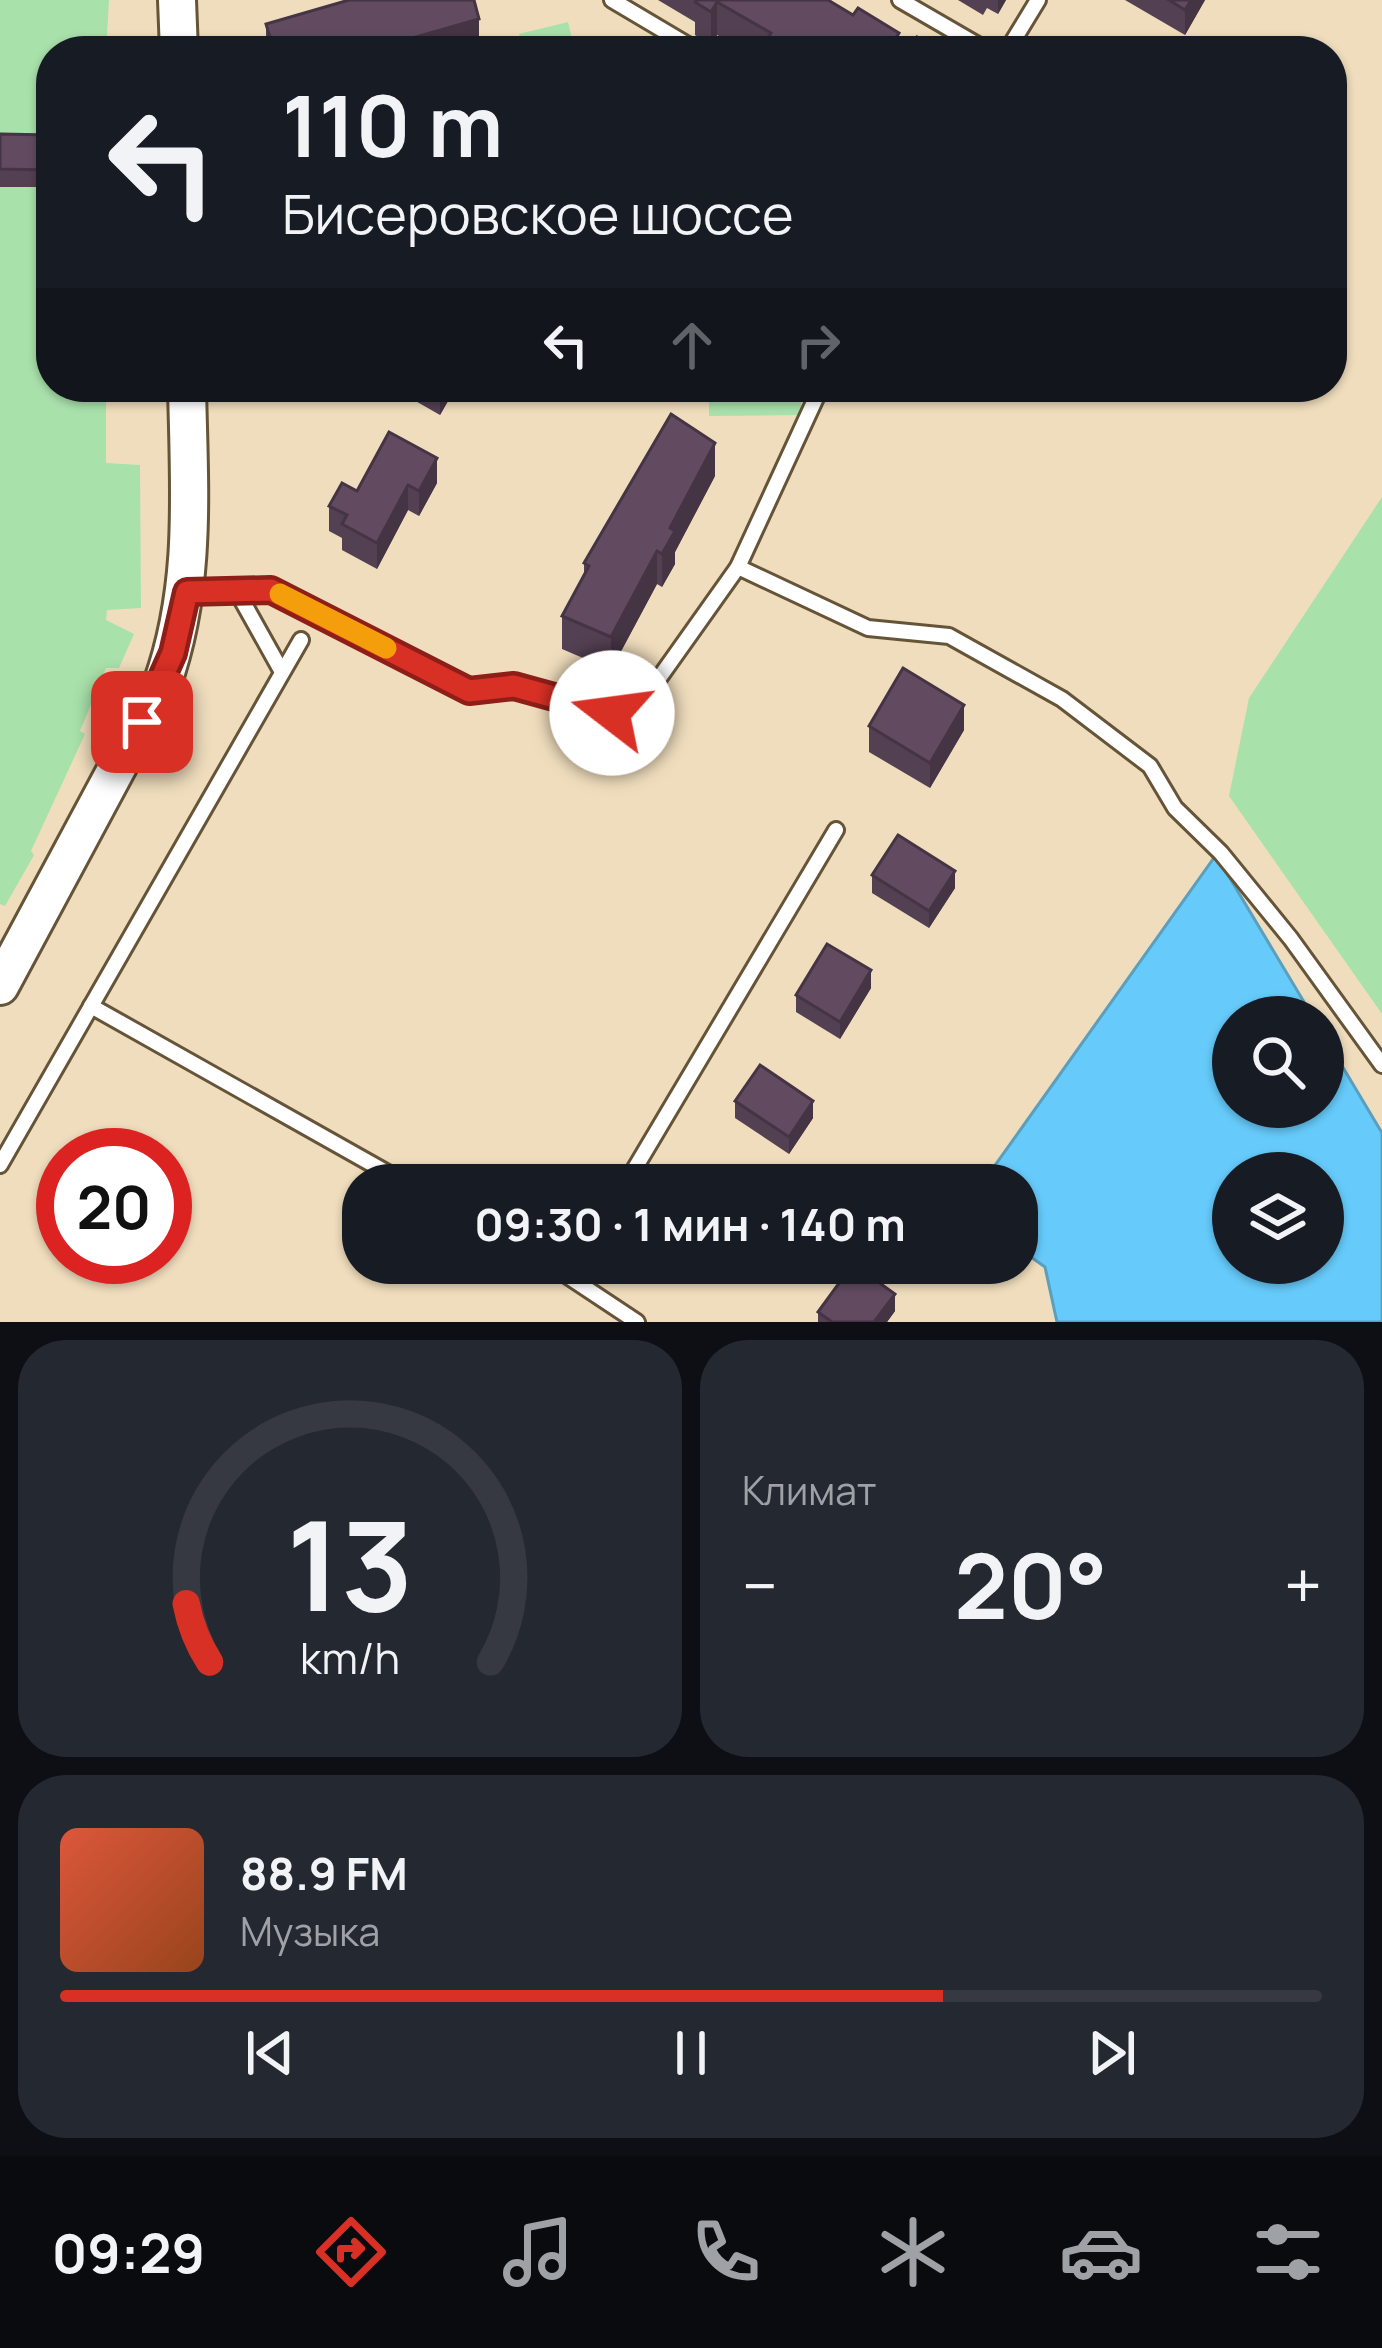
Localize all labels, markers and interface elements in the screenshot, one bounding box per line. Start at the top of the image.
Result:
text: 110 m [282,67,503,182]
icon: left [84,84,240,240]
text: Бисеровское шоссе [282,176,794,250]
icon: left [533,312,599,378]
icon: ahead [659,312,725,378]
icon: right [785,312,851,378]
position arrow [549,650,675,776]
pin [91,671,193,773]
icon: arrive [109,689,175,755]
map controls [1212,996,1344,1284]
button: search [1212,996,1344,1128]
speed limit sign: 20 [36,1128,192,1284]
button: layers [1212,1152,1344,1284]
text: 09:30 · 1 мин · 140 m [474,1193,906,1255]
text: Климат [742,1463,877,1517]
text: 13 [286,1478,414,1648]
text: 20° [954,1523,1107,1646]
text: − [742,1540,778,1630]
text: + [1284,1540,1322,1630]
text: km/h [300,1627,400,1686]
text: 88.9 FM [240,1842,408,1904]
text: Музыка [240,1904,380,1958]
icon: previous [237,2020,303,2086]
icon: pause [658,2020,724,2086]
icon: next [1079,2020,1145,2086]
icon: directions [309,2210,393,2294]
icon: music [496,2210,580,2294]
icon: phone [684,2210,768,2294]
icon: climate [871,2210,955,2294]
icon: car [1059,2210,1143,2294]
icon: filters [1246,2210,1330,2294]
text: 09:29 [52,2215,205,2289]

